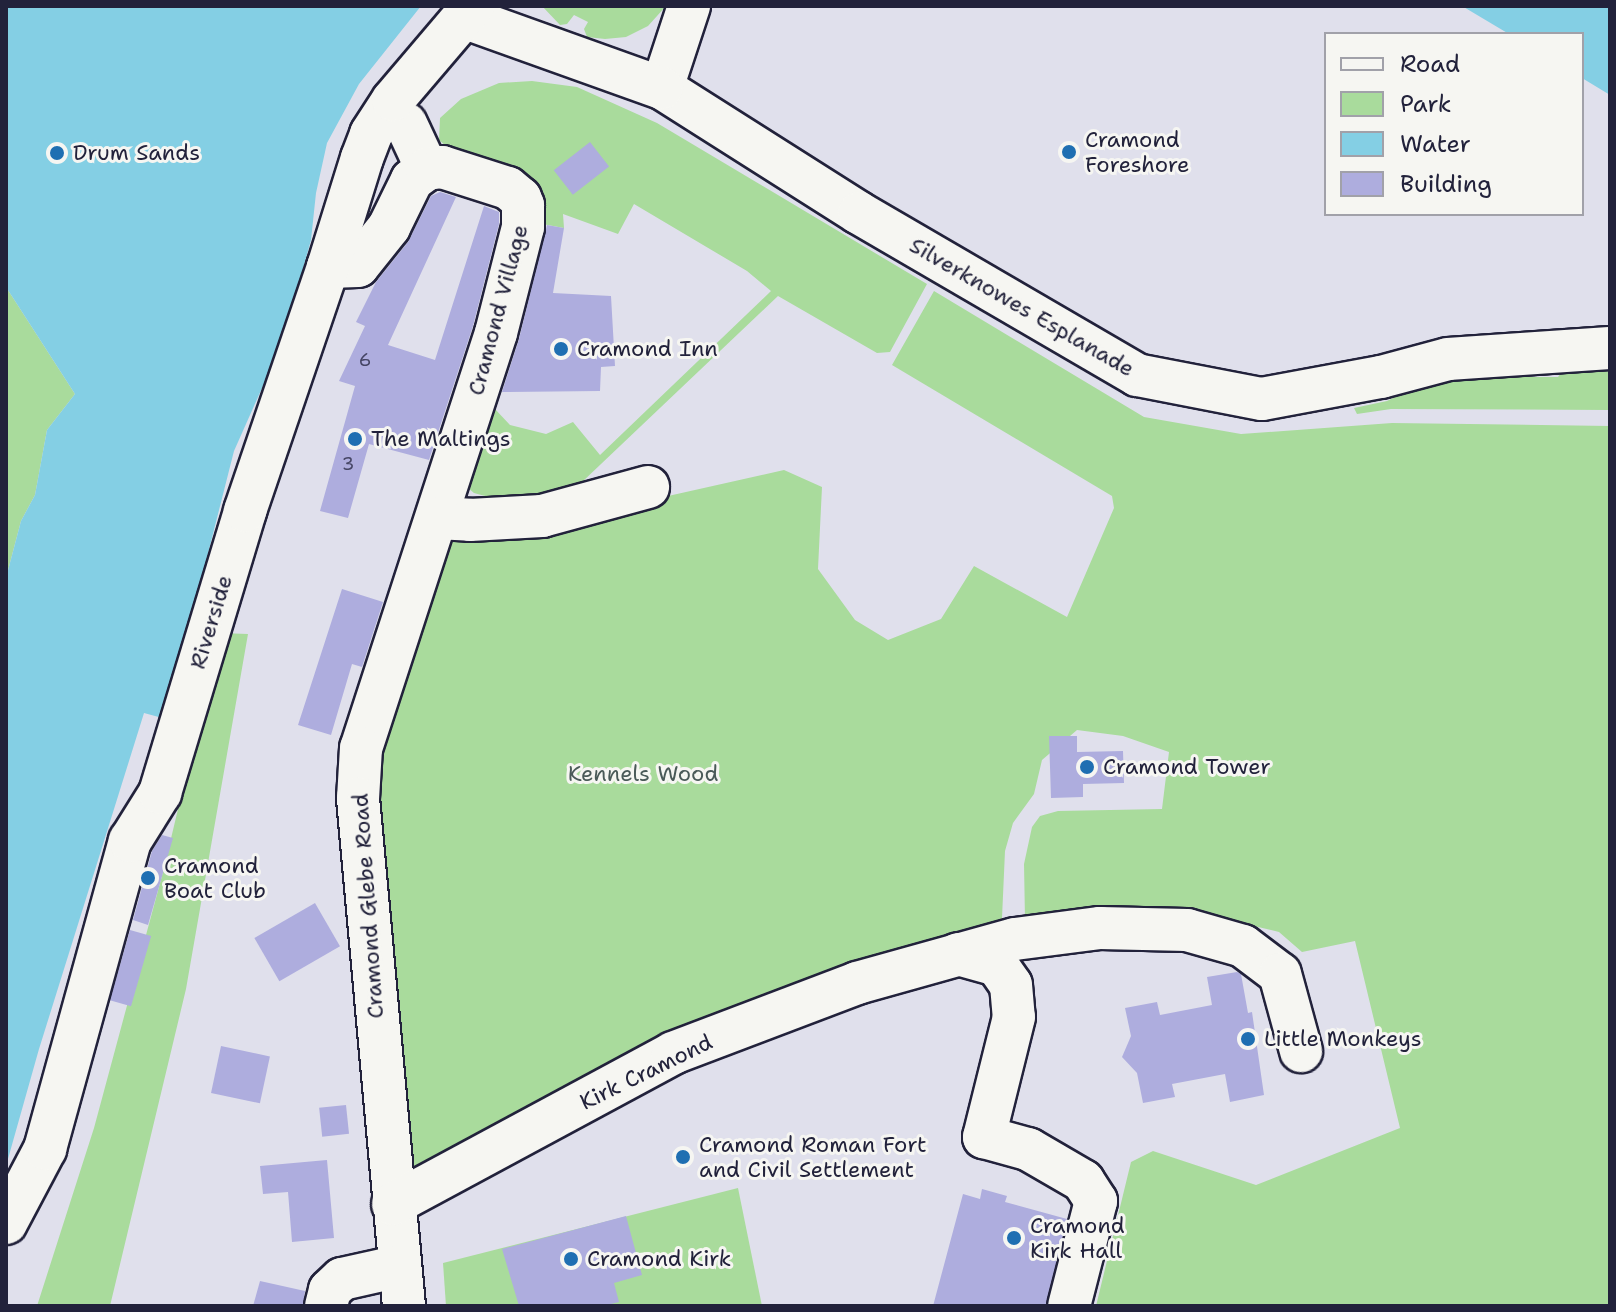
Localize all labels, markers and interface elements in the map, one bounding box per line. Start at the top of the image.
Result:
legend [1324,32,1584,216]
text: Road [1400,48,1460,80]
text: Park [1400,88,1452,120]
place label: Cramond Foreshore [1085,126,1189,178]
text: Water [1400,128,1471,160]
place label: Drum Sands [73,140,200,166]
marker: Cramond Foreshore [1060,143,1078,161]
marker: Drum Sands [48,144,66,162]
text: Building [1400,168,1492,200]
street label: Cramond Village [463,222,533,398]
street label: Silverknowes Esplanade [905,232,1139,382]
place label: Cramond Inn [577,336,718,362]
marker: Cramond Inn [552,340,570,358]
house number: 6 [359,349,371,371]
place label: The Maltings [371,426,511,452]
marker: The Maltings [346,430,364,448]
house number: 3 [342,453,354,475]
street label: Riverside [184,572,238,672]
place label: Cramond Tower [1103,754,1271,780]
marker: Cramond Tower [1078,758,1096,776]
park label: Kennels Wood [568,761,718,787]
street label: Cramond Glebe Road [347,793,389,1019]
place label: Cramond Boat Club [164,852,266,904]
marker: Cramond Boat Club [139,869,157,887]
place label: Little Monkeys [1264,1026,1422,1052]
street label: Kirk Cramond [575,1029,717,1115]
marker: Little Monkeys [1239,1030,1257,1048]
place label: Cramond Roman Fort and Civil Settlement [699,1131,927,1182]
marker: Cramond Roman Fort and Civil Settlement [674,1148,692,1166]
place label: Cramond Kirk Hall [1030,1212,1125,1264]
marker: Cramond Kirk Hall [1005,1229,1023,1247]
place label: Cramond Kirk [587,1246,731,1272]
marker: Cramond Kirk [562,1250,580,1268]

